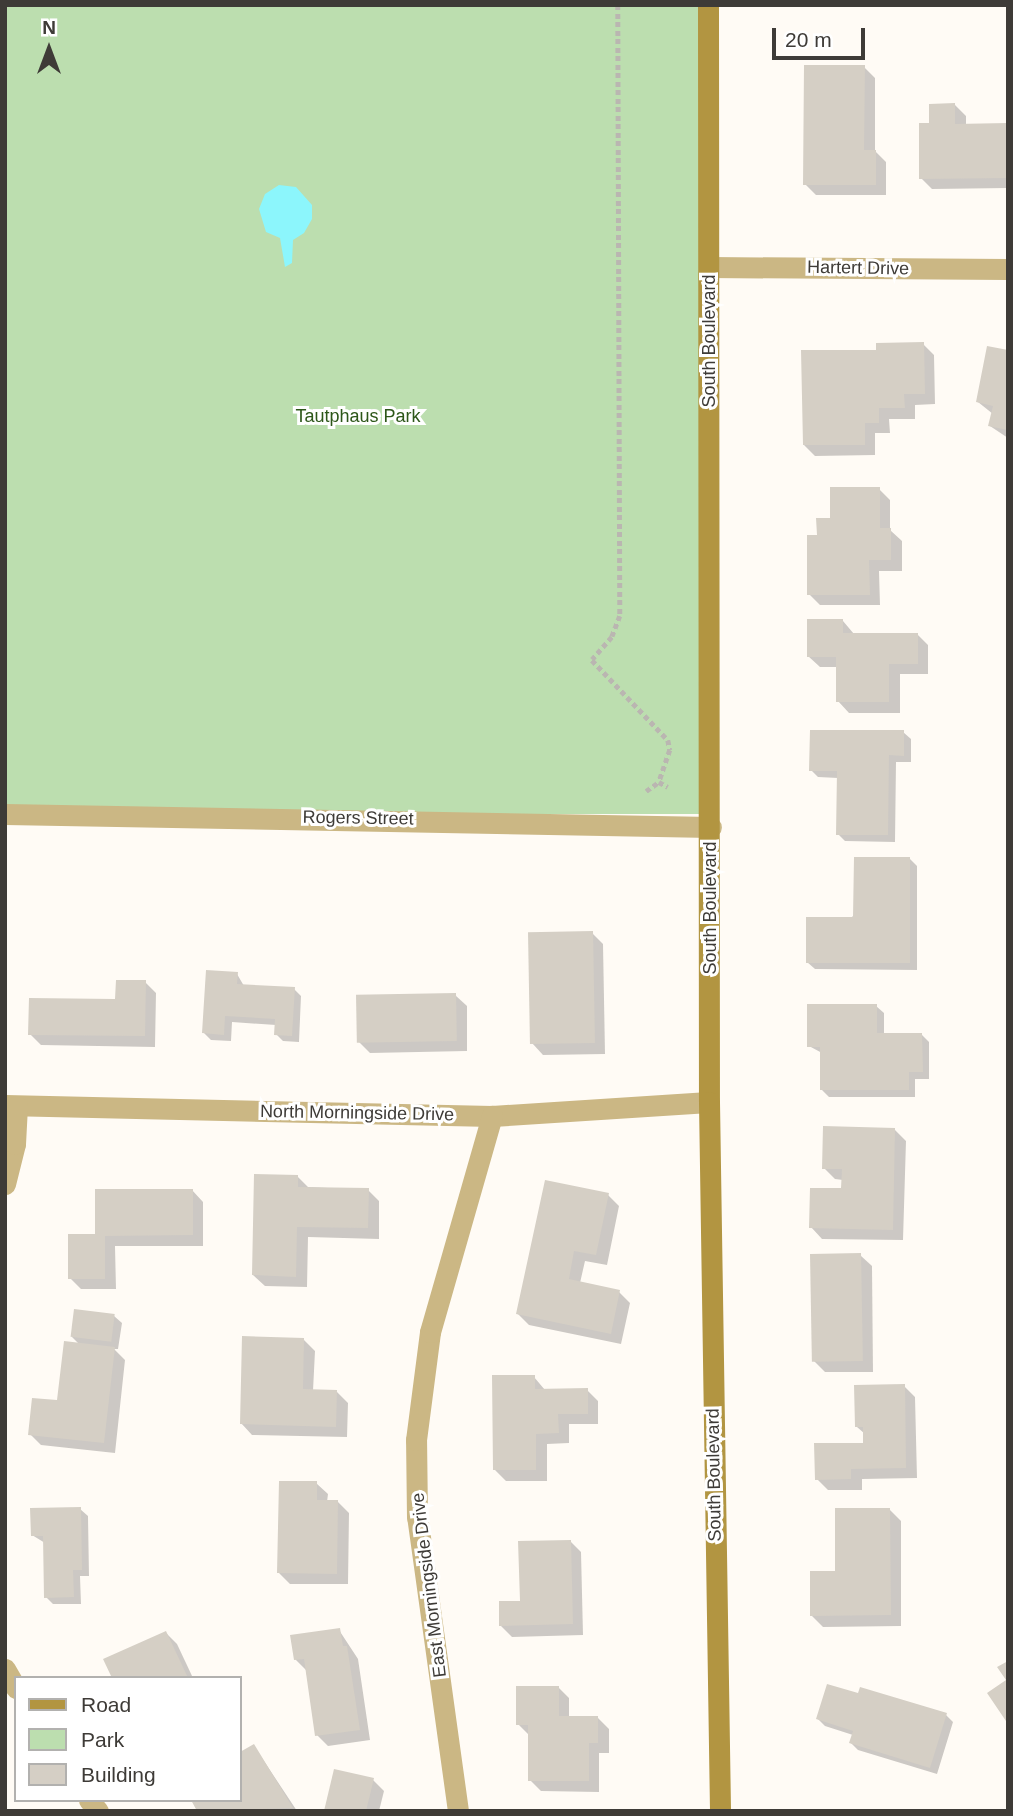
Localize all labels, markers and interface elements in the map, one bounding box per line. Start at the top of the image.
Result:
north arrow [14,14,84,84]
scale bar [775,14,868,58]
text: N [42,17,56,38]
text: 20 m [785,28,832,51]
street label: Hartert Drive [807,256,909,280]
street label: South Boulevard [698,274,720,408]
park label: Tautphaus Park [295,405,421,427]
street label: Rogers Street [302,806,414,830]
street label: South Boulevard [699,841,721,975]
street label: North Morningside Drive [260,1101,454,1125]
street label: South Boulevard [702,1408,726,1542]
street label: East Morningside Drive [407,1491,451,1679]
legend [14,1676,242,1802]
text: Road [81,1693,131,1716]
text: Park [81,1728,124,1751]
text: Building [81,1763,156,1786]

